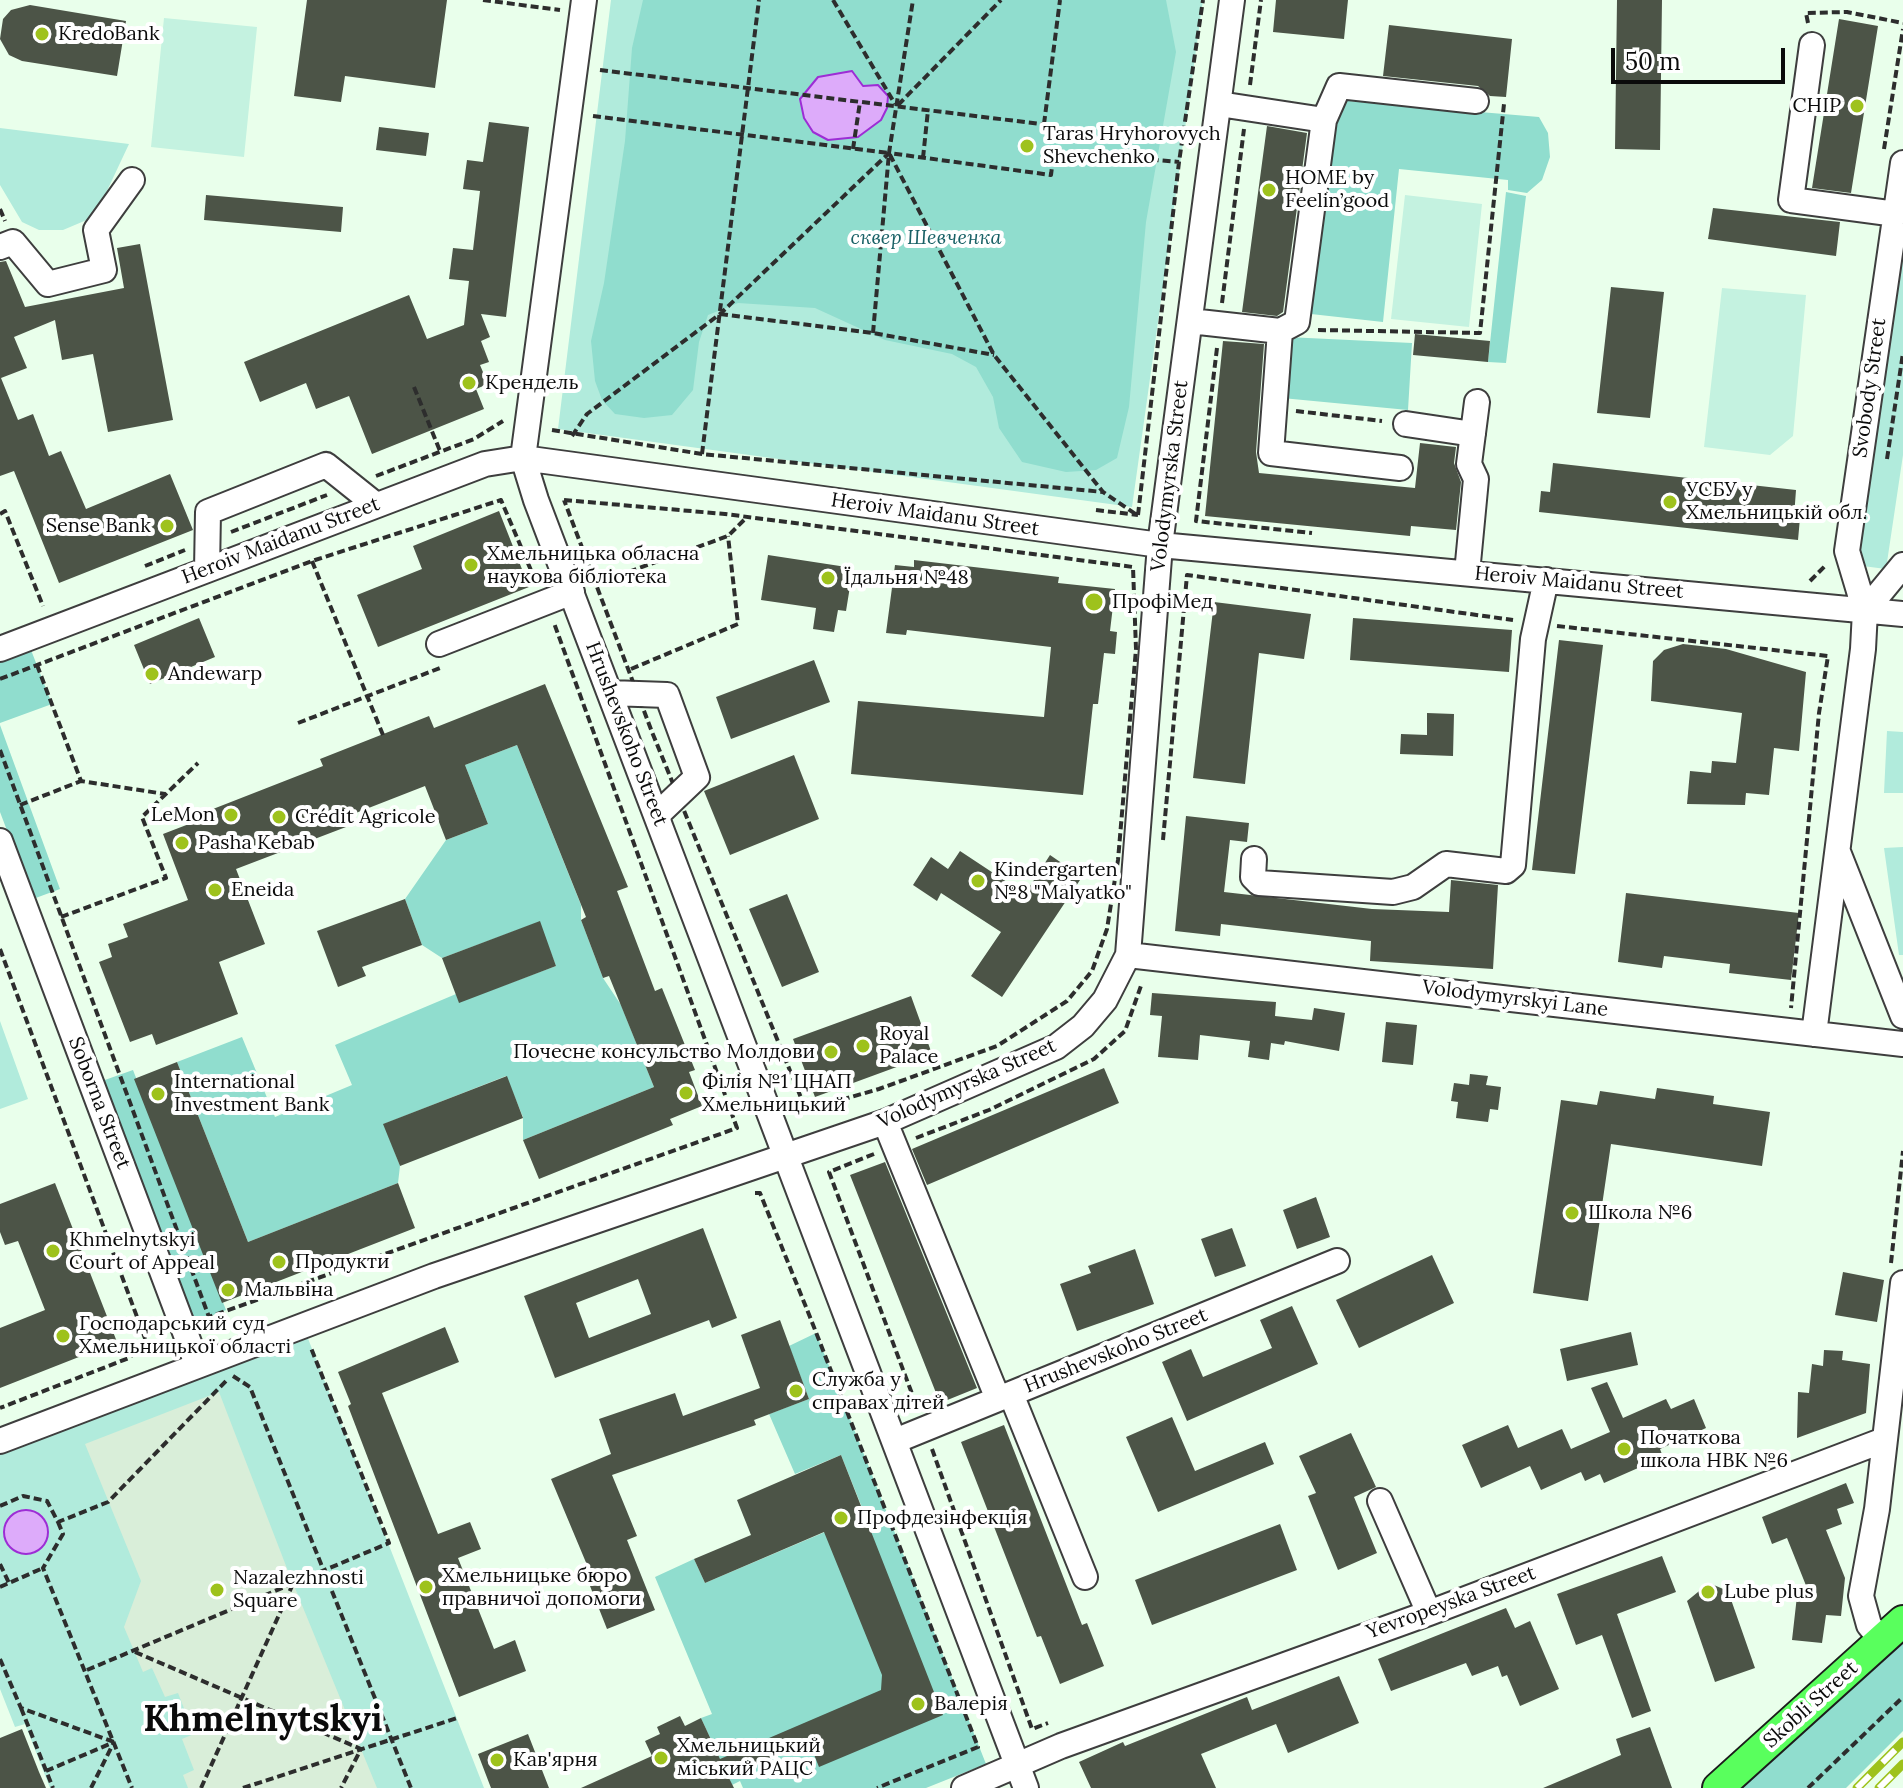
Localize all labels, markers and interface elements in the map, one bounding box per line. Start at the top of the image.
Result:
place label: KredoBank [58,22,160,46]
marker: KredoBank [33,25,51,43]
scale bar [1615,32,1789,82]
text: 50 m [1625,46,1681,77]
place label: CHIP [1793,94,1841,118]
marker: CHIP [1848,97,1866,115]
place label: Taras Hryhorovych Shevchenko [1043,122,1221,169]
marker: Taras Hryhorovych Shevchenko [1018,137,1036,155]
place label: HOME by Feelin’good [1285,166,1389,213]
marker: HOME by Feelin’good [1260,181,1278,199]
park label: сквер Шевченка [851,226,1001,250]
street label: Svobody Street [1848,317,1892,459]
place label: Крендель [485,371,579,395]
marker: Крендель [460,374,478,392]
street label: Volodymyrska Street [1146,379,1194,573]
place label: УСБУ у Хмельницькій обл. [1686,478,1867,525]
street label: Heroiv Maidanu Street [829,489,1041,541]
street label: Heroiv Maidanu Street [179,492,383,590]
marker: УСБУ у Хмельницькій обл. [1661,493,1679,511]
place label: Sense Bank [46,514,151,538]
marker: Sense Bank [158,517,176,535]
place label: Хмельницька обласна наукова бібліотека [487,542,699,589]
marker: Хмельницька обласна наукова бібліотека [462,556,480,574]
street label: Heroiv Maidanu Street [1473,562,1685,604]
place label: Їдальня №48 [844,566,969,590]
marker: Їдальня №48 [819,569,837,587]
place label: ПрофіМед [1112,590,1213,614]
marker: ПрофіМед [1083,591,1105,613]
street label: Hrushevskoho Street [580,639,672,829]
place label: Andewarp [168,662,262,686]
marker: Andewarp [143,665,161,683]
place label: LeMon [151,803,215,827]
place label: Crédit Agricole [295,805,436,829]
marker: LeMon [222,806,240,824]
marker: Crédit Agricole [270,808,288,826]
place label: Pasha Kebab [198,831,315,855]
marker: Pasha Kebab [173,834,191,852]
place label: Kindergarten №8 "Malyatko" [994,858,1132,905]
marker: Kindergarten №8 "Malyatko" [969,872,987,890]
place label: Eneida [231,878,294,902]
marker: Eneida [206,881,224,899]
street label: Volodymyrskyi Lane [1421,976,1609,1022]
place label: Royal Palace [879,1022,938,1069]
street label: Soborna Street [63,1034,135,1172]
street label: Volodymyrska Street [874,1034,1060,1134]
marker: Royal Palace [854,1037,872,1055]
place label: Почесне консульство Молдови [513,1040,815,1064]
marker: Почесне консульство Молдови [822,1043,840,1061]
place label: International Investment Bank [174,1070,330,1117]
place label: Філія №1 ЦНАП Хмельницький [702,1070,852,1117]
marker: Філія №1 ЦНАП Хмельницький [677,1084,695,1102]
marker: International Investment Bank [149,1085,167,1103]
place label: Школа №6 [1588,1201,1692,1225]
marker: Школа №6 [1563,1204,1581,1222]
place label: Khmelnytskyi Court of Appeal [69,1228,215,1275]
marker: Khmelnytskyi Court of Appeal [44,1242,62,1260]
place label: Продукти [295,1250,389,1274]
marker: Продукти [270,1253,288,1271]
place label: Мальвіна [244,1278,333,1302]
marker: Мальвіна [219,1281,237,1299]
street label: Hrushevskoho Street [1021,1303,1211,1399]
place label: Господарський суд Хмельницької області [79,1312,291,1359]
marker: Господарський суд Хмельницької області [54,1327,72,1345]
place label: Служба у справах дітей [812,1368,945,1415]
marker: Служба у справах дітей [787,1382,805,1400]
place label: Початкова школа НВК №6 [1640,1426,1788,1473]
marker: Початкова школа НВК №6 [1615,1440,1633,1458]
place label: Профдезінфекція [857,1506,1027,1530]
marker: Профдезінфекція [832,1509,850,1527]
street label: Yevropeyska Street [1363,1561,1539,1645]
place label: Хмельницьке бюро правничої допомоги [442,1564,641,1611]
place label: Nazalezhnosti Square [233,1566,364,1613]
marker: Хмельницьке бюро правничої допомоги [417,1578,435,1596]
place label: Lube plus [1724,1580,1814,1604]
marker: Nazalezhnosti Square [208,1581,226,1599]
marker: Lube plus [1699,1583,1717,1601]
street label: Skobli Street [1759,1657,1863,1753]
place label: Валерія [934,1692,1008,1716]
marker: Валерія [909,1695,927,1713]
district label: Khmelnytskyi [143,1699,383,1743]
place label: Хмельницький міський РАЦС [677,1734,821,1781]
place label: Кав'ярня [513,1748,598,1772]
marker: Хмельницький міський РАЦС [652,1749,670,1767]
marker: Кав'ярня [488,1751,506,1769]

